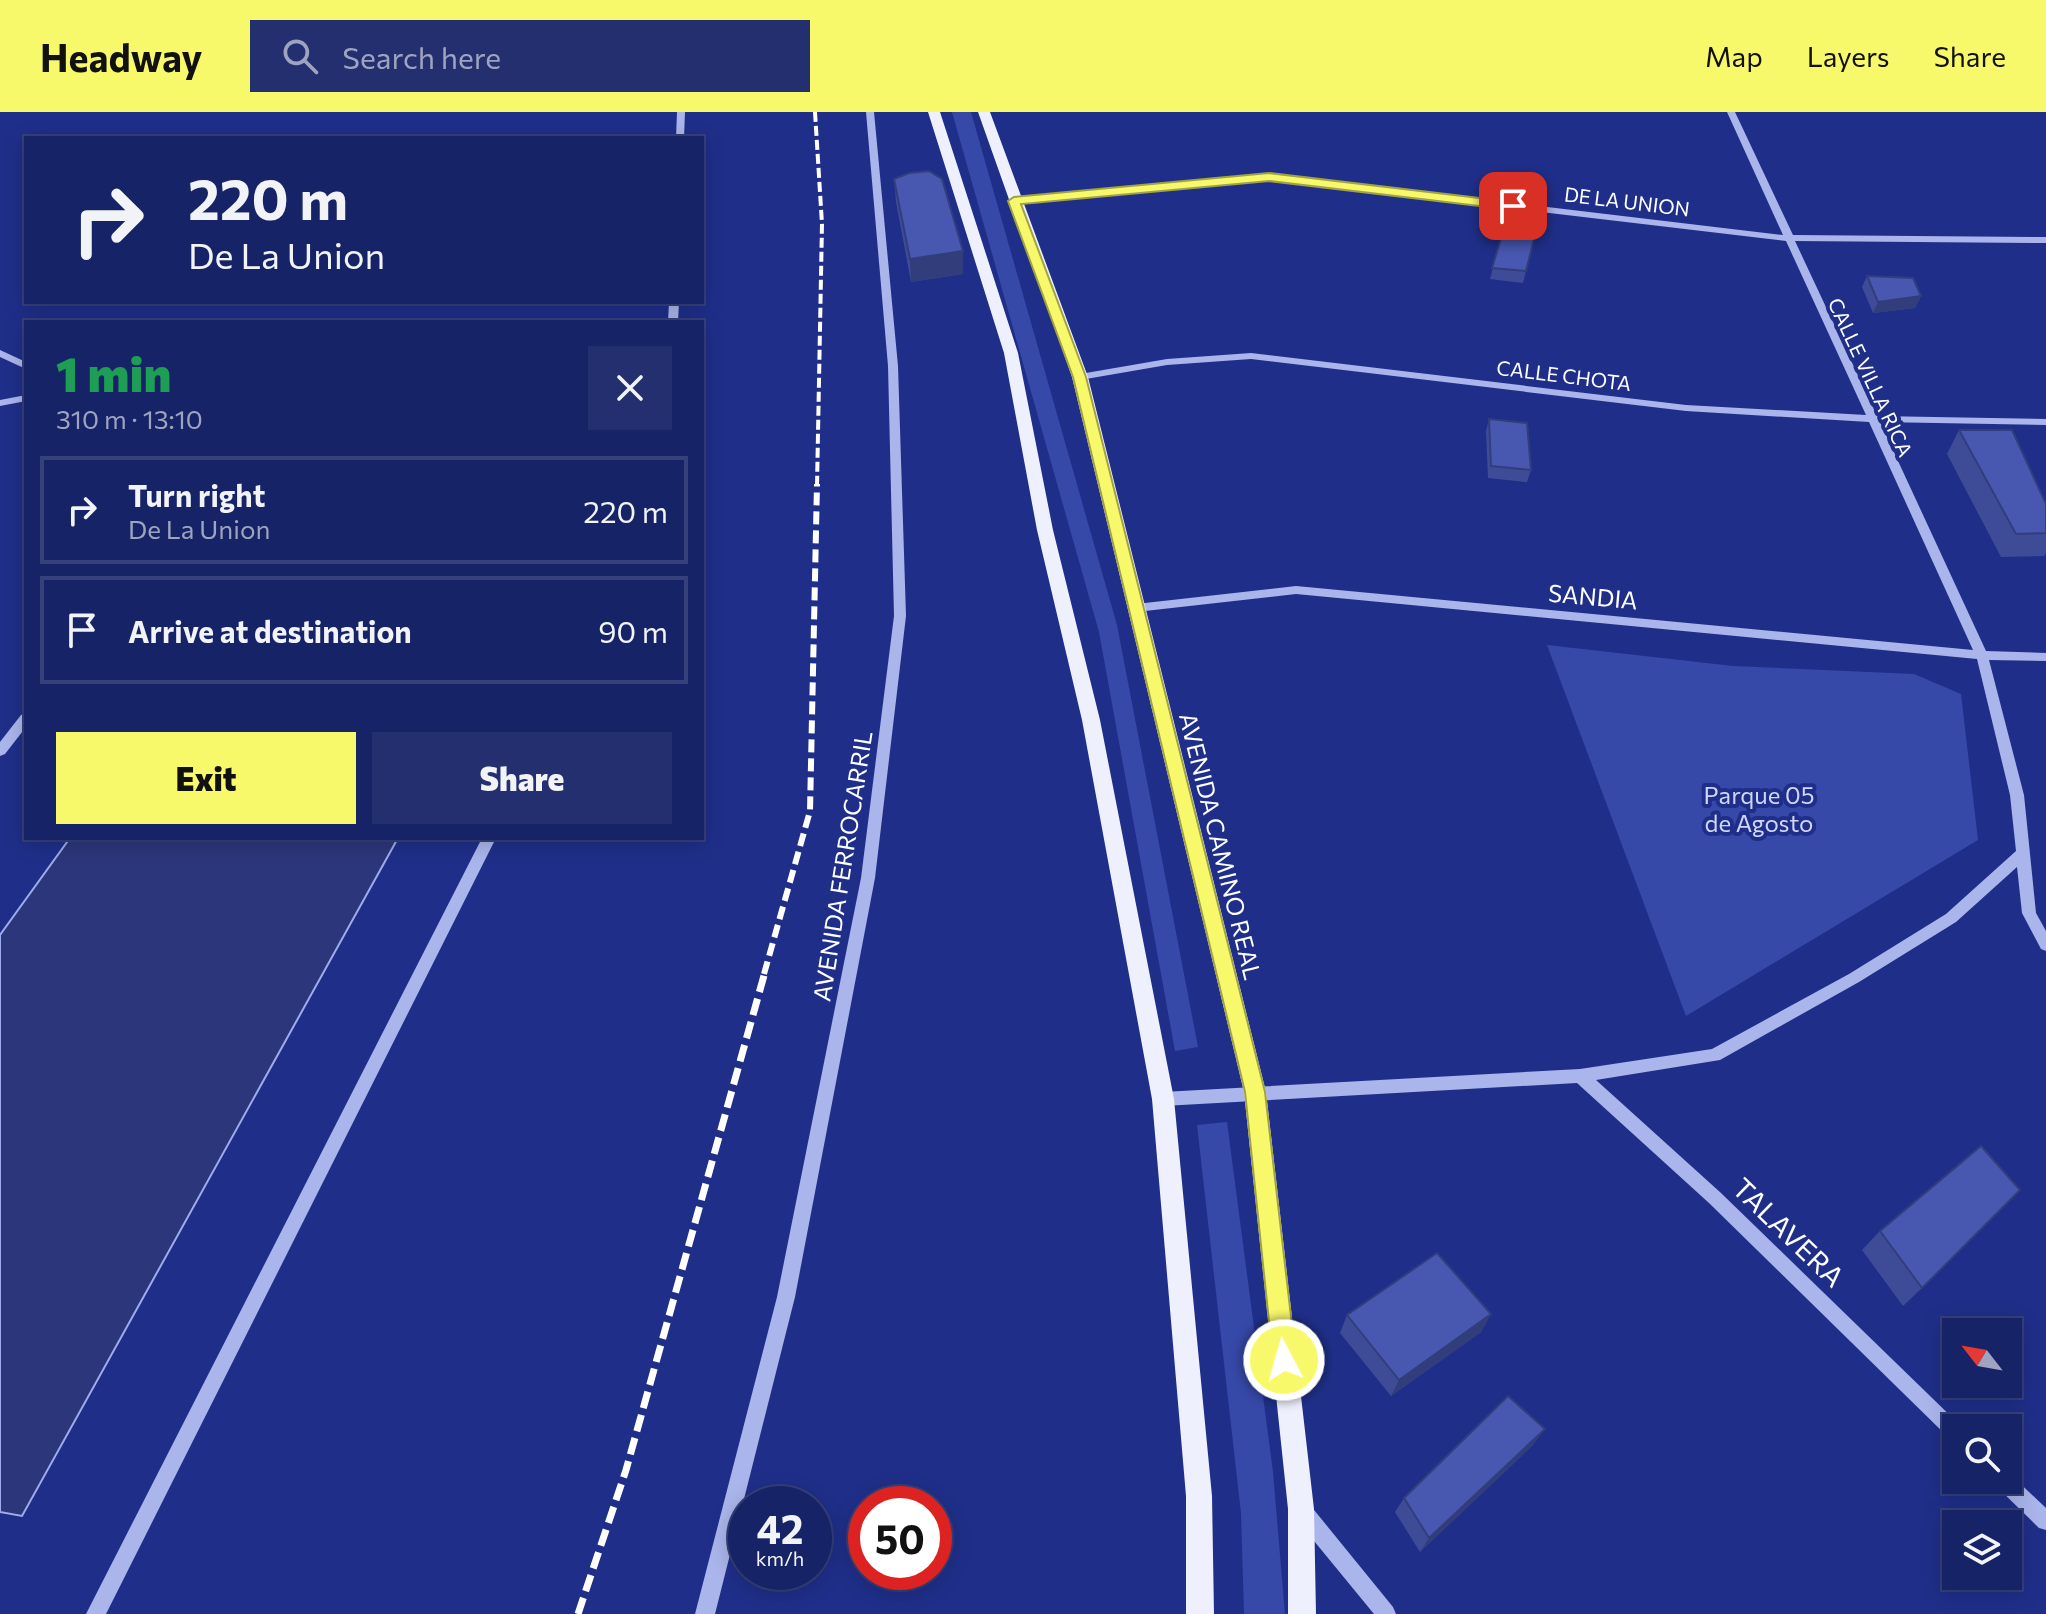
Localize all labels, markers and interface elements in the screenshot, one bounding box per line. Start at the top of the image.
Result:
search box [250,20,810,92]
text: Headway [40,33,202,80]
icon: search [278,34,322,78]
text: Search here [342,38,501,75]
text: Map [1705,39,1763,73]
text: Layers [1807,39,1889,73]
text: Share [1933,39,2006,73]
text: 220 m [188,163,348,232]
icon: right [56,168,160,272]
pin [1479,172,1547,240]
street label: DE LA UNION [1563,181,1691,221]
icon: arrive [1491,184,1535,228]
text: De La Union [188,232,385,276]
street label: CALLE VILLA RICA [1824,294,1918,460]
text: 1 min [56,343,171,402]
button: close [588,346,672,430]
street label: CALLE CHOTA [1495,355,1633,395]
text: 310 m · 13:10 [56,403,203,434]
text: Turn right [128,476,265,513]
icon: right [60,488,104,532]
text: 220 m [583,492,668,529]
text: De La Union [128,513,270,544]
street label: SANDIA [1547,578,1639,614]
icon: arrive [60,608,104,652]
text: Arrive at destination [128,612,412,649]
text: 90 m [598,612,668,649]
street label: AVENIDA CAMINO REAL [1174,710,1268,982]
street label: AVENIDA FERROCARRIL [806,729,878,1003]
button: Exit [56,732,356,824]
button: Share [372,732,672,824]
park label: Parque 05 de Agosto [1704,780,1814,837]
street label: TALAVERA [1726,1170,1852,1294]
position arrow [1242,1318,1326,1402]
north arrow [1942,1318,2022,1398]
map controls [1942,1318,2022,1590]
button: search [1942,1414,2022,1494]
speed limit sign: 50 [848,1486,952,1590]
text: 42 [757,1503,804,1552]
button: layers [1942,1510,2022,1590]
text: km/h [756,1546,804,1570]

